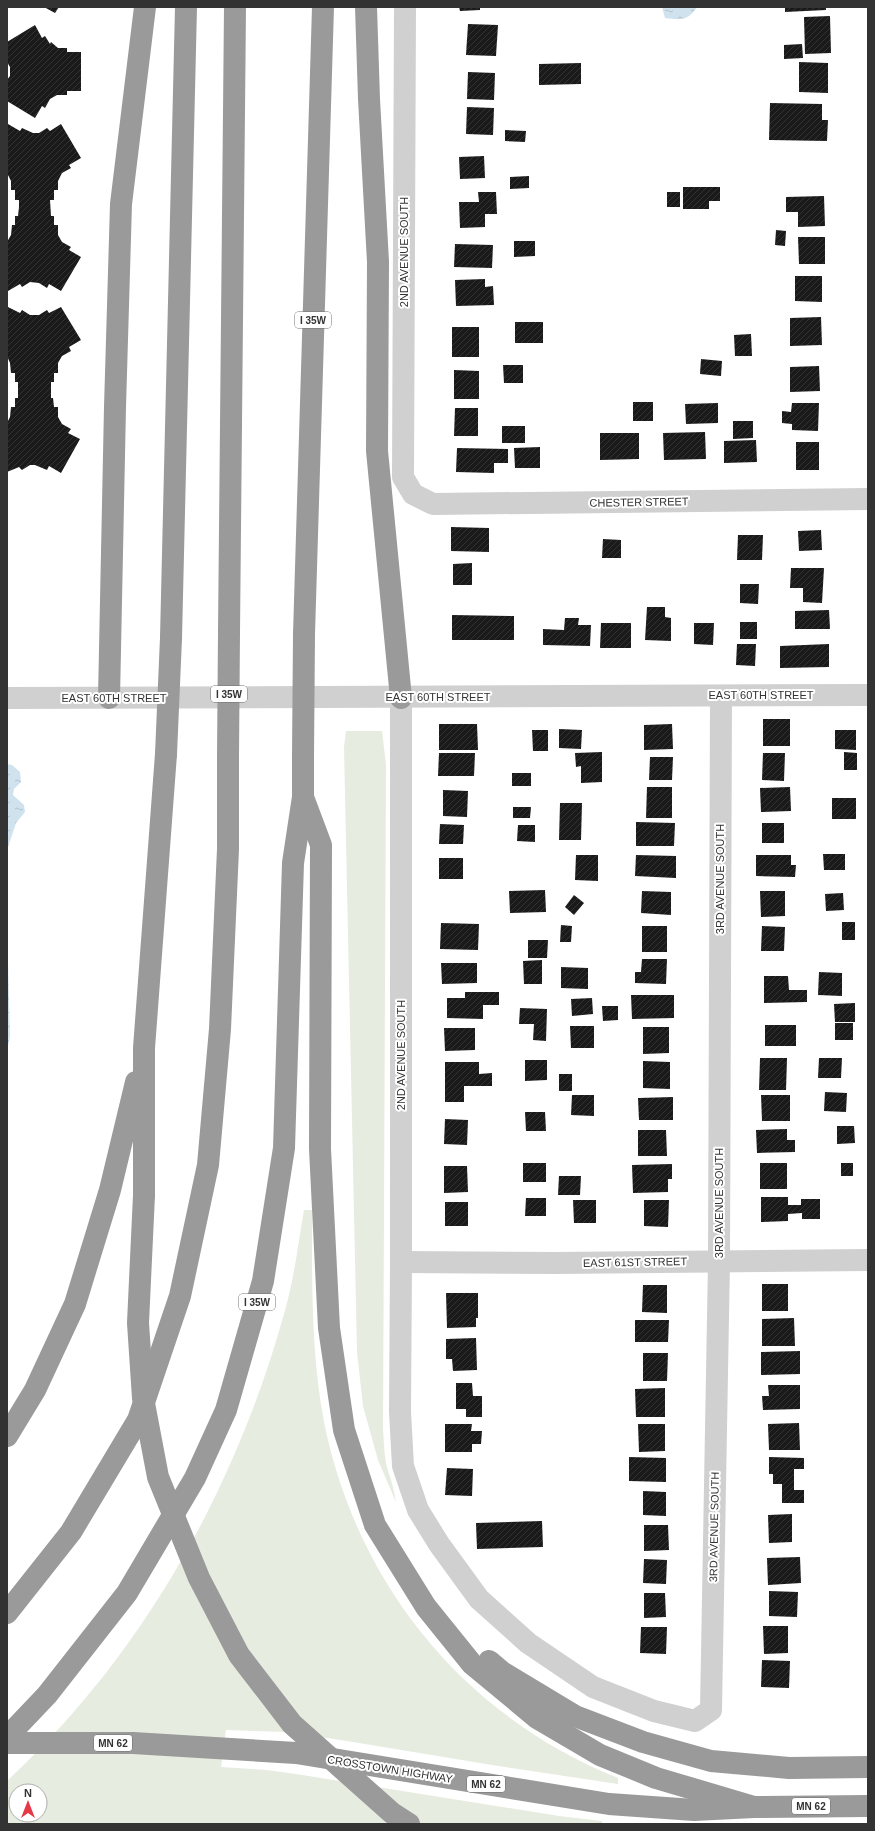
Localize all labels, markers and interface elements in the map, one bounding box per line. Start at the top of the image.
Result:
street label: 2ND AVENUE SOUTH [398,197,410,307]
road number: I 35W [295,312,331,328]
street label: CHESTER STREET [589,495,689,509]
road number: I 35W [211,686,247,702]
street label: EAST 60TH STREET [709,689,814,701]
street label: EAST 60TH STREET [386,691,491,703]
street label: EAST 60TH STREET [62,692,167,704]
street label: 3RD AVENUE SOUTH [714,824,726,934]
street label: 2ND AVENUE SOUTH [395,1000,407,1110]
street label: 3RD AVENUE SOUTH [713,1148,725,1258]
street label: EAST 61ST STREET [583,1255,687,1269]
road number: I 35W [239,1294,275,1310]
street label: 3RD AVENUE SOUTH [707,1472,721,1582]
road number: MN 62 [94,1735,132,1751]
street label: CROSSTOWN HIGHWAY [326,1753,454,1785]
road number: MN 62 [467,1776,505,1792]
north arrow [8,1783,48,1823]
text: N [24,1787,32,1799]
road number: MN 62 [792,1798,830,1814]

